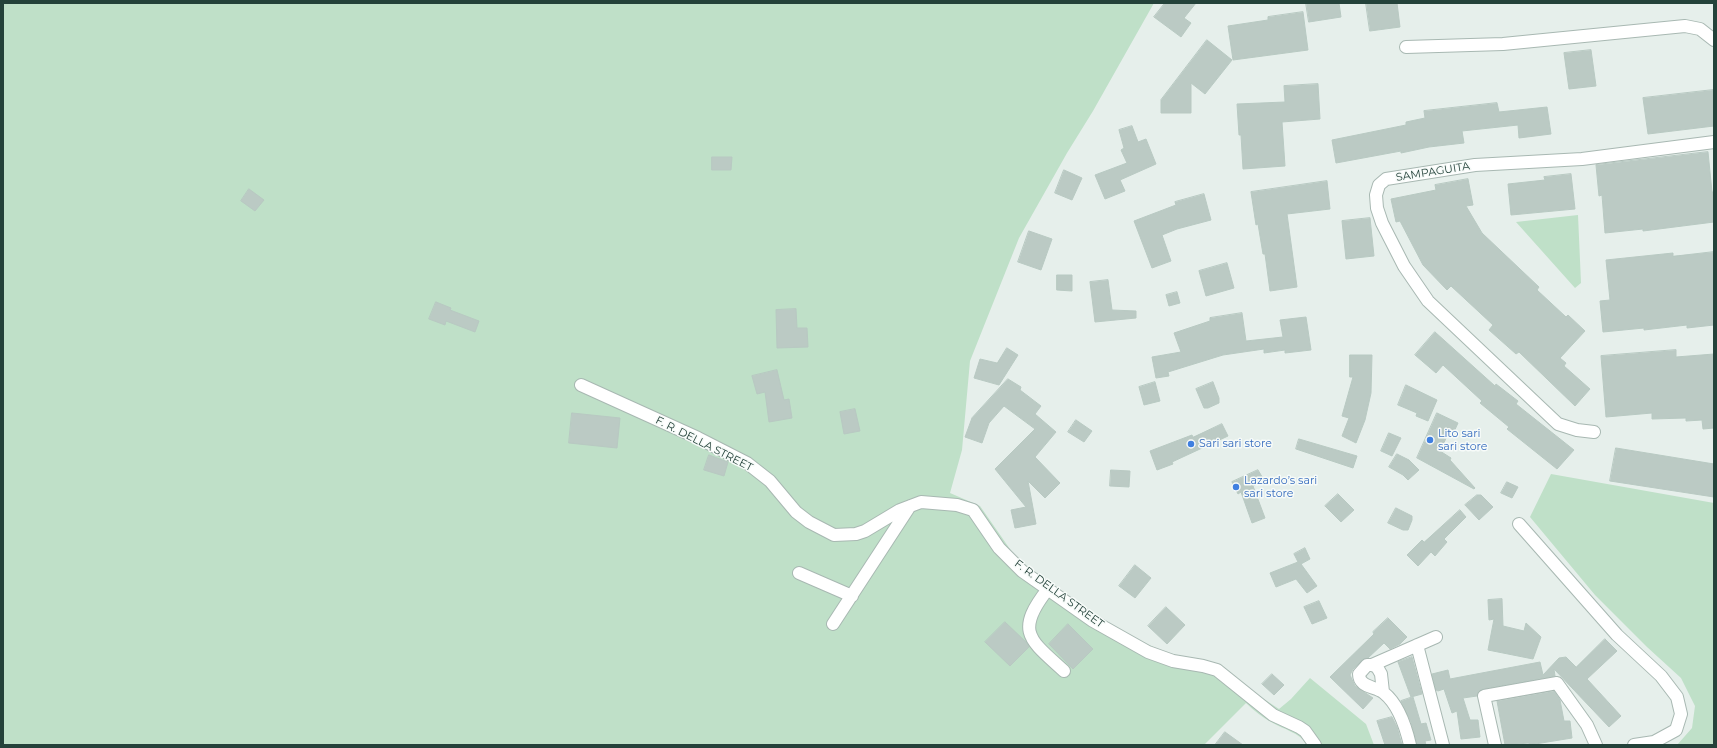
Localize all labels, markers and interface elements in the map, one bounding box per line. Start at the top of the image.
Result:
street label: SAMPAGUITA [1395,160,1471,184]
street label: F. R. DELLA STREET [653,414,755,474]
place label: Lito sari sari store [1438,427,1487,453]
marker: Lito sari sari store [1425,435,1435,445]
place label: Sari sari store [1199,437,1272,451]
marker: Sari sari store [1186,439,1196,449]
place label: Lazardo’s sari sari store [1244,474,1317,500]
marker: Lazardo’s sari sari store [1231,482,1241,492]
street label: F. R. DELLA STREET [1012,557,1106,631]

